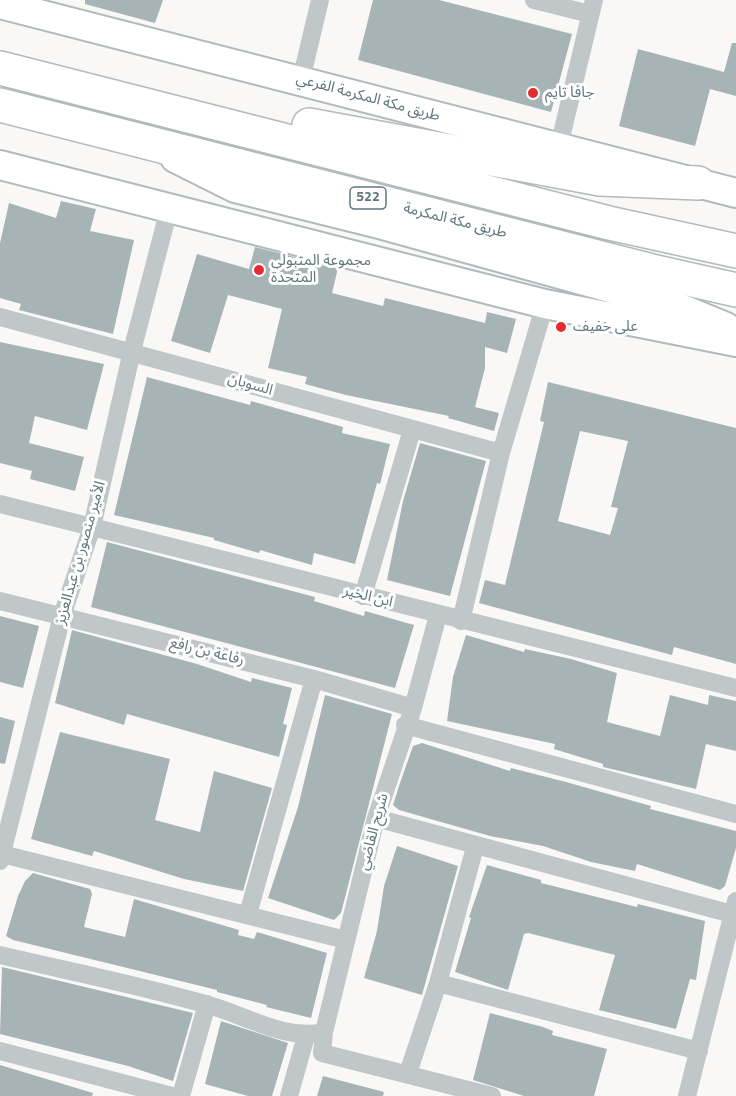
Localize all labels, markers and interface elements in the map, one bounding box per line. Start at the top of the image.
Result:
street label: طريق مكة المكرمة الفرعي [294,70,442,126]
place label: جافا تايم [545,84,594,102]
marker: جافا تايم [526,86,540,100]
road number: 522 [350,187,386,209]
street label: طريق مكة المكرمة [401,199,509,243]
place label: مجموعة المتبولي المتحدة [271,252,371,287]
marker: مجموعة المتبولي المتحدة [252,263,266,277]
place label: على خفيف [573,318,638,336]
marker: على خفيف [554,320,568,334]
street label: السوبان [225,370,275,400]
street label: الأمير منصور بن عبدالعزيز [52,479,110,627]
street label: ابن الخير [341,582,395,612]
street label: رفاعة بن رافع [168,634,246,670]
street label: شريح القاضي [355,792,393,872]

